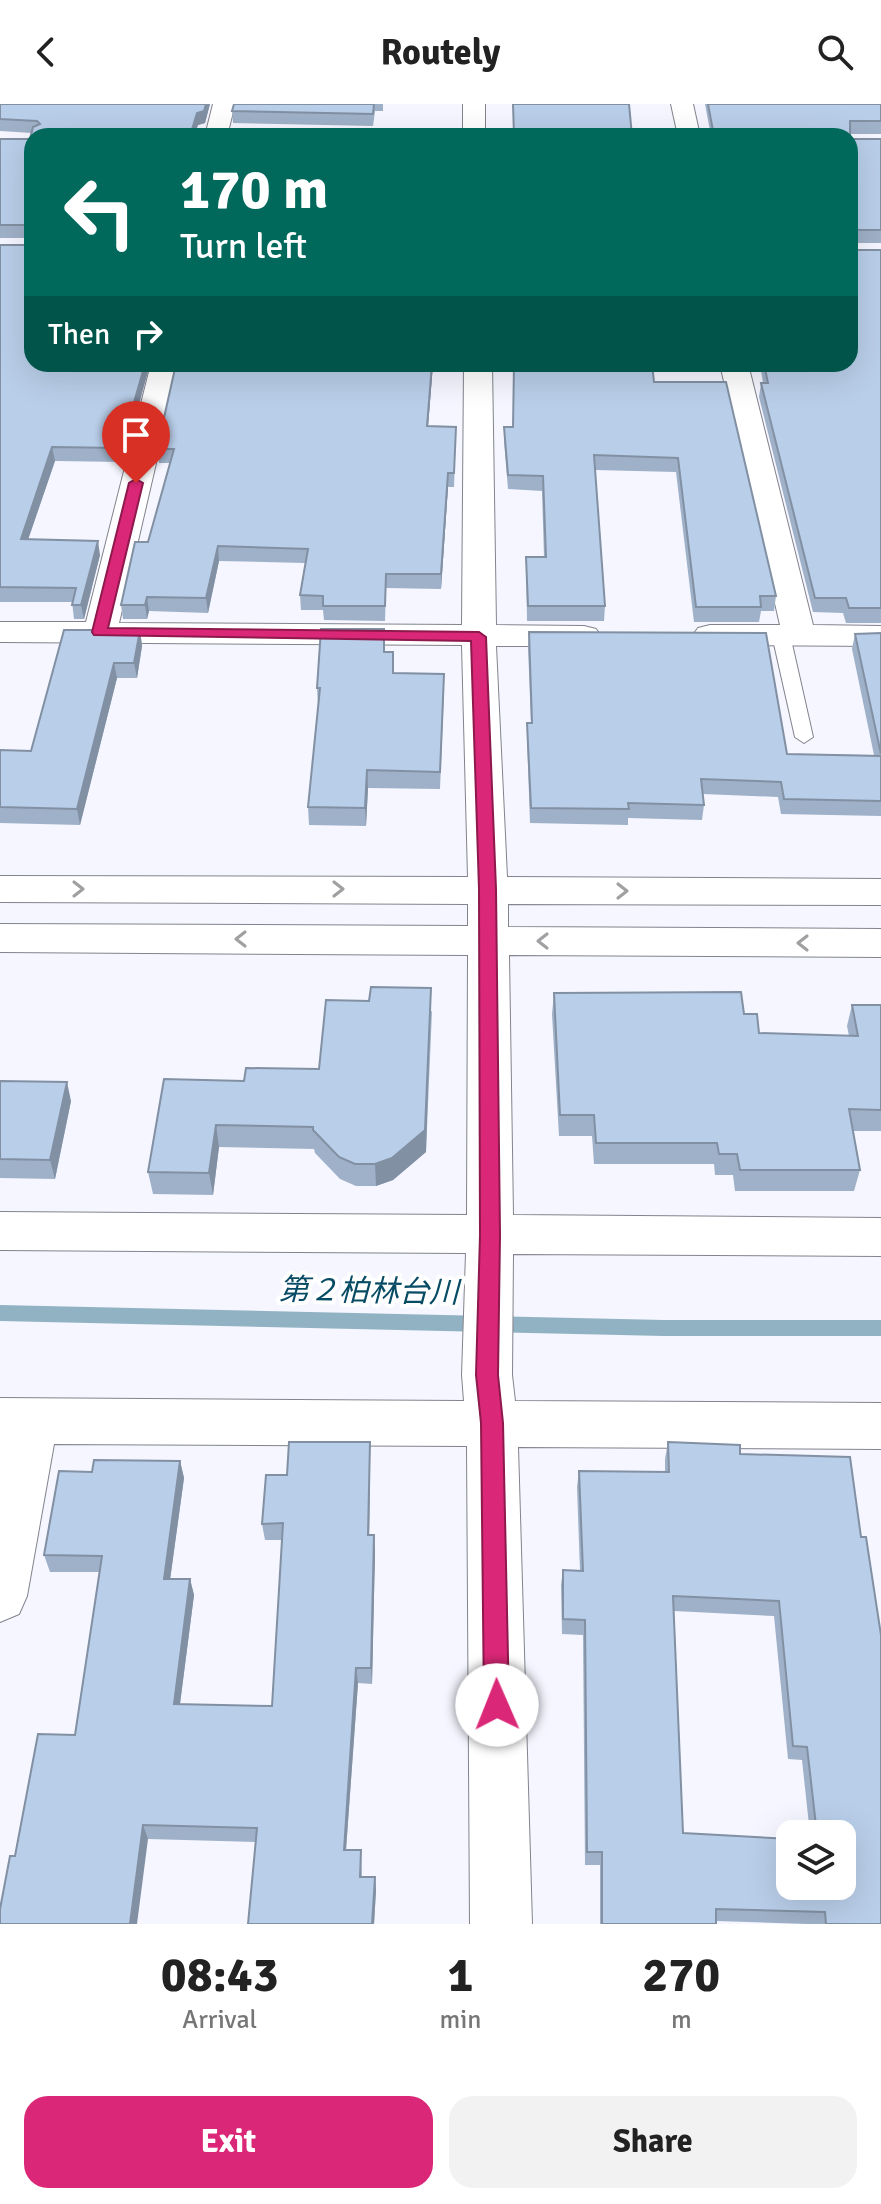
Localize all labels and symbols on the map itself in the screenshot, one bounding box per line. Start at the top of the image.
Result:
pin [102,401,170,483]
one-way arrow [72,880,85,898]
one-way arrow [332,880,345,898]
one-way arrow [616,882,629,900]
one-way arrow [234,930,247,948]
one-way arrow [536,932,549,950]
one-way arrow [796,934,809,952]
water label: 第２柏林台川 [279,1271,462,1312]
position arrow [455,1663,539,1747]

